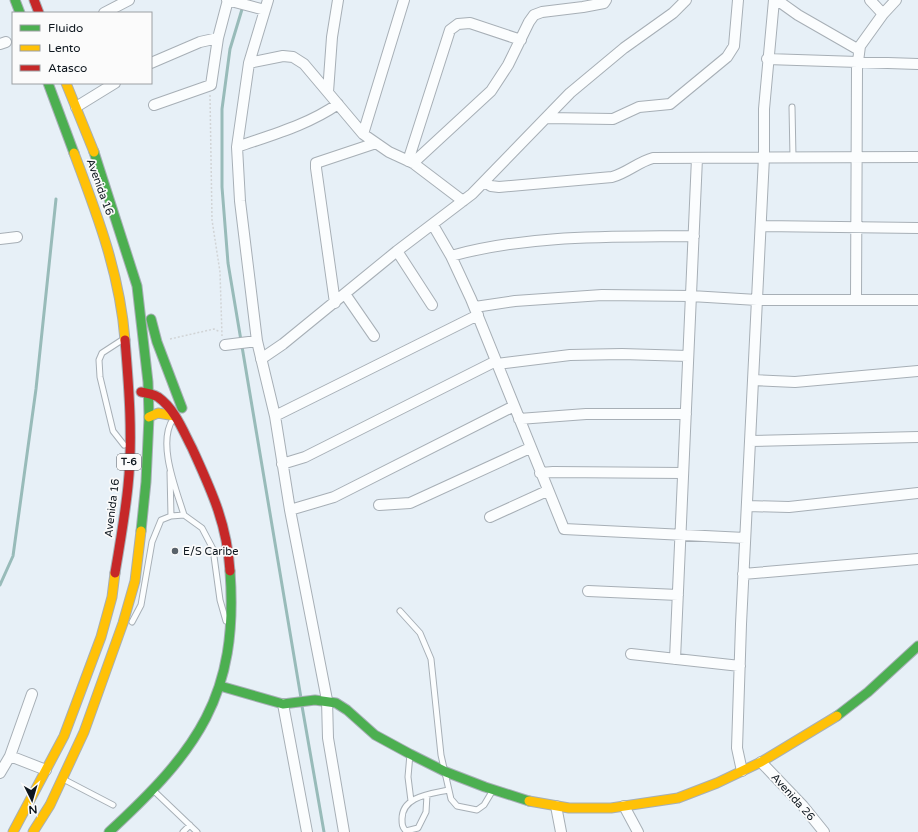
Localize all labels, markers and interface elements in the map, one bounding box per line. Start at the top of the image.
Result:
legend [12,12,152,84]
text: Fluido [48,21,83,35]
text: Lento [48,41,81,55]
text: Atasco [48,61,87,75]
street label: Avenida 16 [84,157,116,217]
road number: T-6 [117,454,141,470]
street label: Avenida 16 [102,478,122,538]
place label: E/S Caribe [183,545,238,558]
marker: E/S Caribe [170,546,180,556]
street label: Avenida 26 [768,771,818,823]
north arrow [12,780,52,820]
text: N [28,803,38,816]

